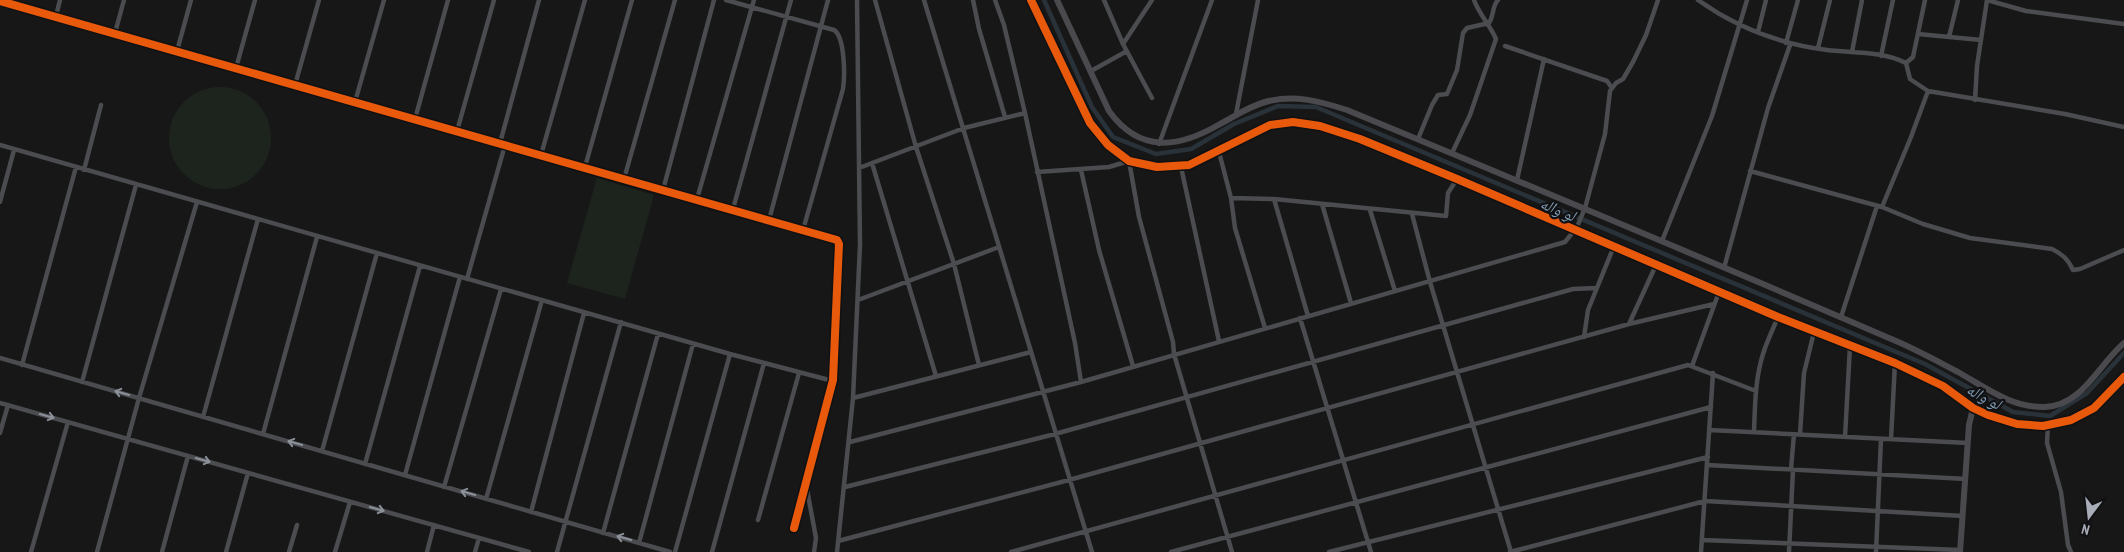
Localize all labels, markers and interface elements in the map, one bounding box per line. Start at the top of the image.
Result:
water label: لو واله [1537,193,1580,226]
water label: لو واله [1963,379,2006,414]
one-way arrow [114,388,130,398]
one-way arrow [39,412,55,422]
one-way arrow [287,438,303,448]
one-way arrow [195,456,211,466]
one-way arrow [460,488,476,498]
north arrow [2064,492,2114,542]
one-way arrow [368,505,384,514]
text: N [2080,520,2092,539]
one-way arrow [616,533,632,543]

